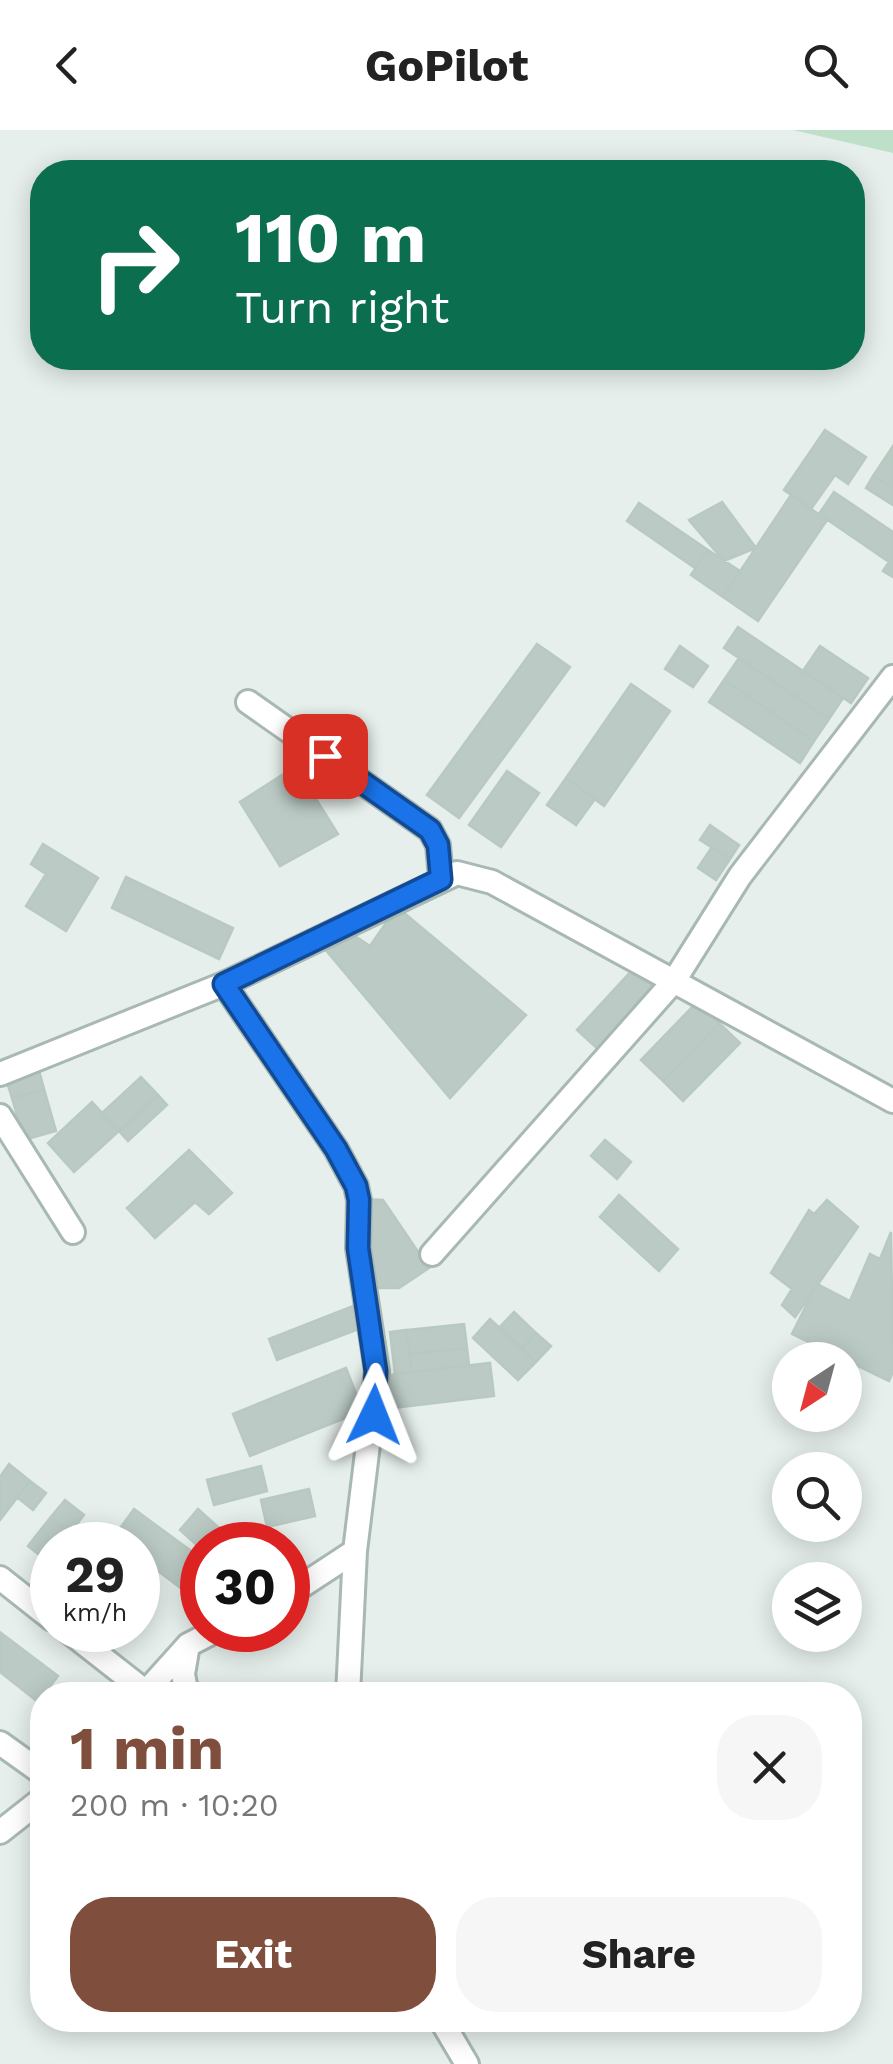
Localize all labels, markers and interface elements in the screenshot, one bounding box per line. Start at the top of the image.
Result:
icon: back [40,38,95,93]
icon: search [798,38,853,93]
text: GoPilot [365,39,528,92]
text: 110 m [235,197,426,279]
icon: right [70,200,200,330]
text: Turn right [235,281,449,334]
pin [283,714,368,799]
icon: arrive [298,729,353,784]
north arrow [772,1342,862,1432]
map controls [772,1342,862,1652]
position arrow [322,1363,426,1467]
button: search [772,1452,862,1542]
speed limit sign: 30 [180,1522,310,1652]
text: 29 [65,1545,125,1604]
button: layers [772,1562,862,1652]
text: km/h [63,1598,127,1627]
text: 1 min [70,1713,224,1784]
button: close [717,1715,822,1820]
text: 200 m · 10:20 [70,1786,279,1824]
button: Exit [70,1897,436,2012]
button: Share [456,1897,822,2012]

